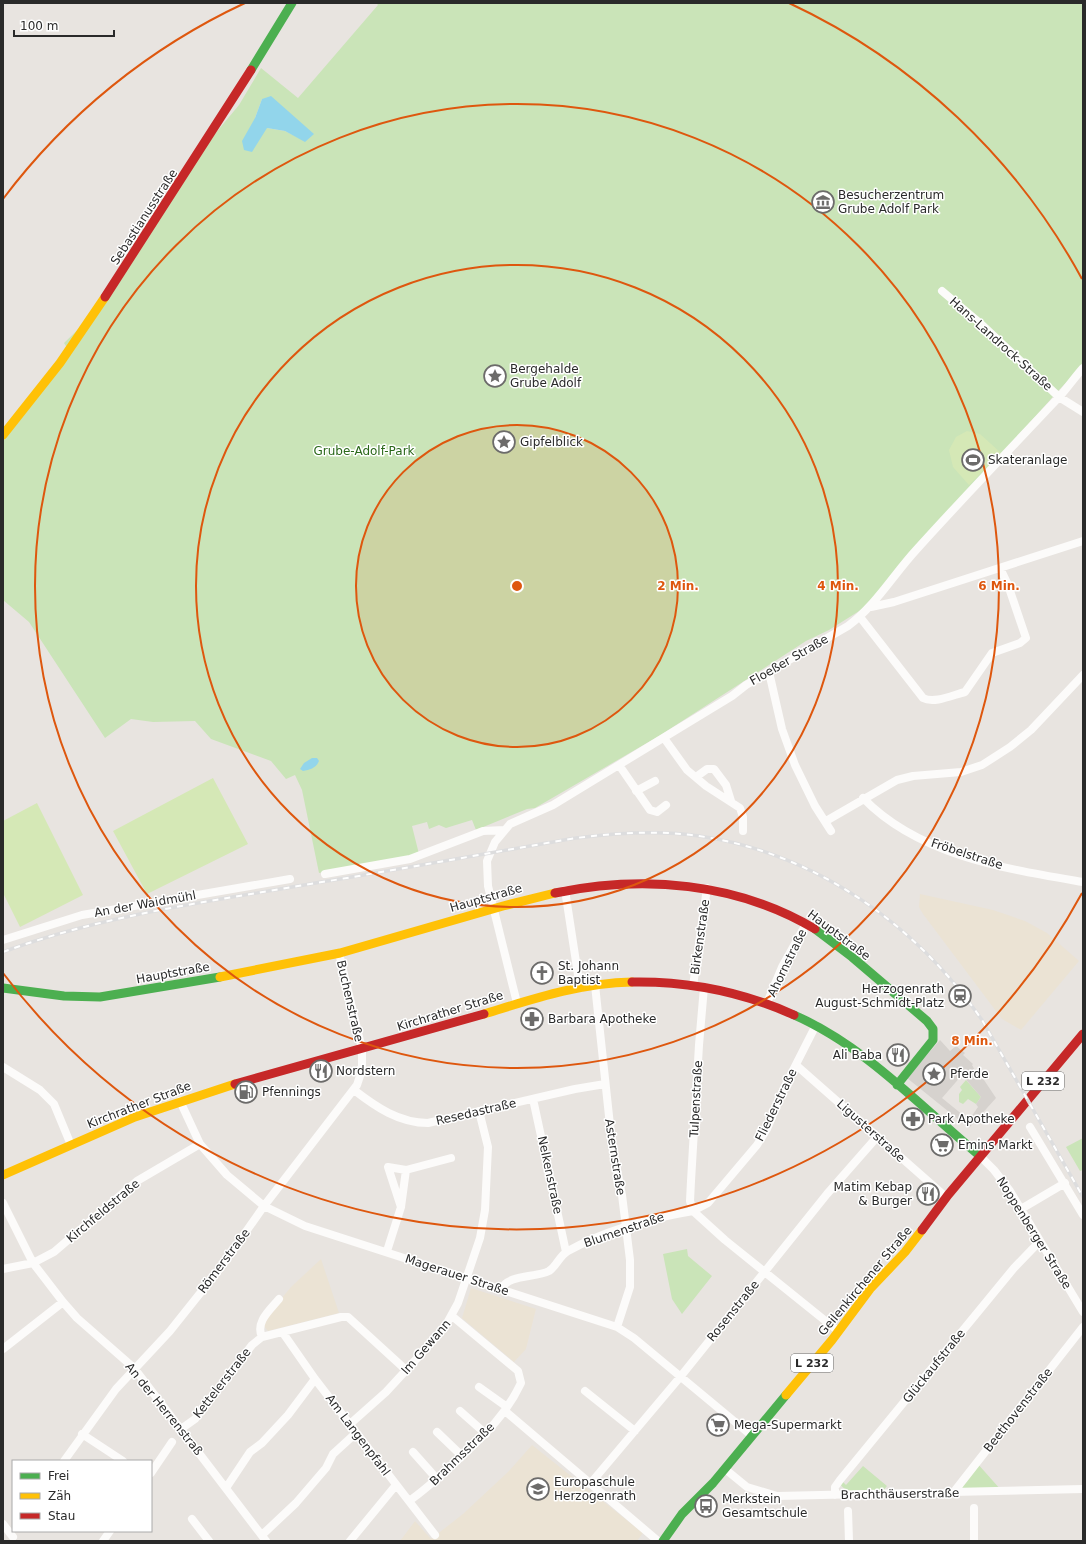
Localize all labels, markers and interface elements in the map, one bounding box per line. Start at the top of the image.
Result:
scale bar [14,12,114,38]
text: 100 m [20,19,58,33]
street label: Sebastianusstraße [108,167,180,267]
place label: Besucherzentrum Grube Adolf Park [838,188,944,216]
museum icon: Besucherzentrum Grube Adolf Park [810,189,836,215]
street label: Hans-Landrock-Straße [947,294,1055,394]
place label: Bergehalde Grube Adolf [510,362,582,390]
place icon: Bergehalde Grube Adolf [482,363,508,389]
place icon: Gipfelblick [491,429,517,455]
place label: Gipfelblick [520,435,583,449]
park label: Grube-Adolf-Park [313,444,415,458]
sports icon: Skateranlage [960,447,986,473]
place label: Skateranlage [988,453,1067,467]
centre of rings [510,579,524,593]
text: 2 Min. [657,579,699,593]
text: 4 Min. [817,579,859,593]
text: 6 Min. [978,579,1020,593]
street label: Floeßer Straße [747,632,831,688]
street label: Fröbelstraße [929,836,1005,872]
street label: Hauptstraße [448,881,524,915]
street label: An der Waidmühl [93,888,197,920]
street label: Birkenstraße [688,898,712,976]
street label: Hauptstraße [805,907,873,963]
street label: Ahornstraße [765,927,809,999]
street label: Buchenstraße [334,959,366,1043]
place label: St. Johann Baptist [558,959,619,987]
street label: Hauptstraße [135,960,211,986]
church icon: St. Johann Baptist [529,960,555,986]
place label: Herzogenrath August-Schmidt-Platz [815,982,944,1010]
station icon: Herzogenrath August-Schmidt-Platz [947,983,973,1009]
street label: Kirchrather Straße [395,988,505,1034]
pharmacy icon: Barbara Apotheke [519,1006,545,1032]
place label: Barbara Apotheke [548,1012,656,1026]
text: 8 Min. [951,1034,993,1048]
restaurant icon: Ali Baba [885,1042,911,1068]
place label: Ali Baba [833,1048,882,1062]
restaurant icon: Nordstern [308,1058,334,1084]
street label: Tulpenstraße [687,1060,705,1139]
place icon: Pferde [921,1061,947,1087]
place label: Nordstern [336,1064,395,1078]
street label: Fliederstraße [752,1066,800,1144]
place label: Pferde [950,1067,989,1081]
road number: L 232 [1022,1072,1064,1090]
street label: Kirchrather Straße [85,1079,193,1131]
fuel station icon: Pfennings [233,1079,259,1105]
place label: Pfennings [262,1085,321,1099]
street label: Resedastraße [434,1096,518,1128]
street label: Ligusterstraße [834,1097,908,1165]
pharmacy icon: Park Apotheke [900,1106,926,1132]
place label: Park Apotheke [928,1112,1015,1126]
street label: Asternstraße [602,1118,628,1196]
supermarket icon: Emins Markt [929,1132,955,1158]
street label: Nelkenstraße [535,1135,565,1215]
place label: Emins Markt [958,1138,1033,1152]
street label: Noppenberger Straße [994,1174,1074,1292]
street label: Kirchfeldstraße [64,1176,142,1246]
place label: Matim Kebap & Burger [834,1180,912,1208]
restaurant icon: Matim Kebap & Burger [915,1181,941,1207]
street label: Blumenstraße [582,1210,666,1250]
street label: Geilenkirchener Straße [815,1224,915,1338]
street label: Römerstraße [195,1226,253,1296]
street label: Magerauer Straße [403,1252,511,1298]
street label: Rosenstraße [704,1278,762,1344]
street label: Im Gewann [398,1317,454,1377]
street label: Glückaufstraße [900,1326,968,1406]
street label: Kettelerstraße [190,1345,254,1421]
road number: L 232 [791,1354,833,1372]
street label: An der Herrenstraß [122,1360,206,1458]
street label: Beethovenstraße [981,1365,1055,1455]
street label: Am Langenpfahl [323,1392,393,1478]
supermarket icon: Mega-Supermarkt [705,1412,731,1438]
place label: Mega-Supermarkt [734,1418,842,1432]
street label: Brahmsstraße [427,1420,497,1488]
legend [12,1460,152,1532]
text: Frei [48,1469,69,1483]
place label: Europaschule Herzogenrath [554,1475,636,1503]
school or university icon: Europaschule Herzogenrath [525,1476,551,1502]
street label: Brachthäuserstraße [841,1486,959,1502]
text: Zäh [48,1489,71,1503]
place label: Merkstein Gesamtschule [722,1492,807,1520]
bus stop icon: Merkstein Gesamtschule [693,1493,719,1519]
text: Stau [48,1509,75,1523]

